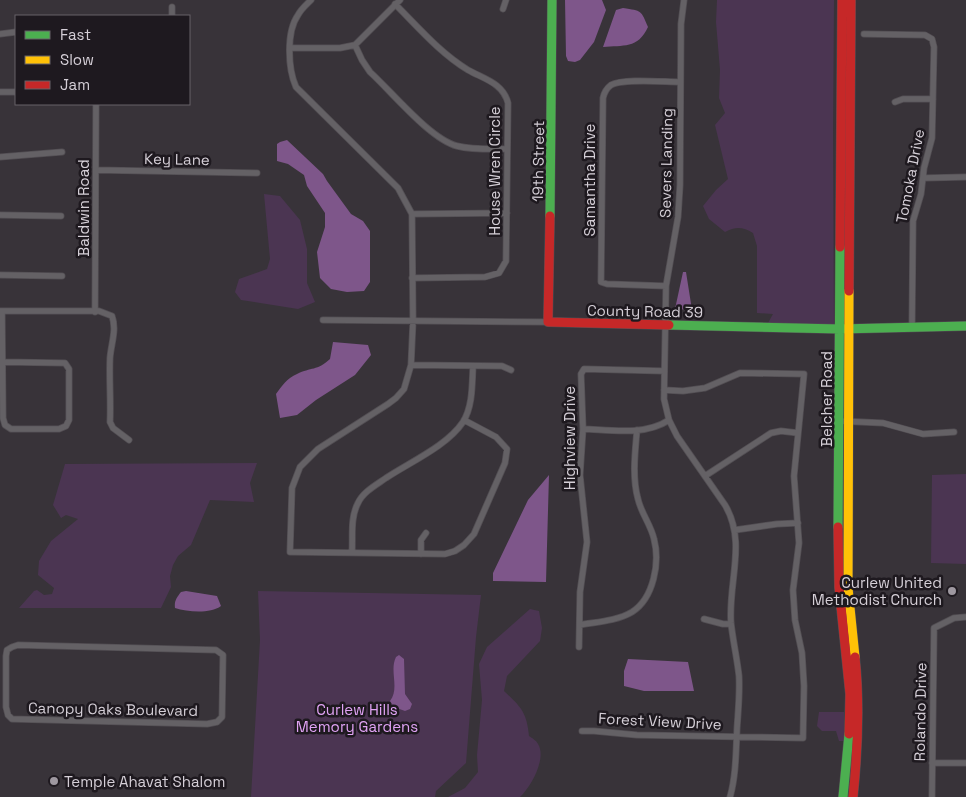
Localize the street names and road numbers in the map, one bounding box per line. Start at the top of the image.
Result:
street label: House Wren Circle [485,106,504,236]
street label: Severs Landing [656,108,676,218]
street label: 19th Street [528,120,548,202]
street label: Samantha Drive [580,123,599,236]
street label: Tomoka Drive [892,127,928,224]
street label: Key Lane [144,149,210,169]
street label: Baldwin Road [74,159,93,257]
street label: County Road 39 [587,300,703,322]
street label: Belcher Road [817,351,836,447]
street label: Highview Drive [560,386,579,490]
street label: Rolando Drive [910,662,930,762]
street label: Canopy Oaks Boulevard [28,698,198,720]
street label: Forest View Drive [598,708,722,734]

